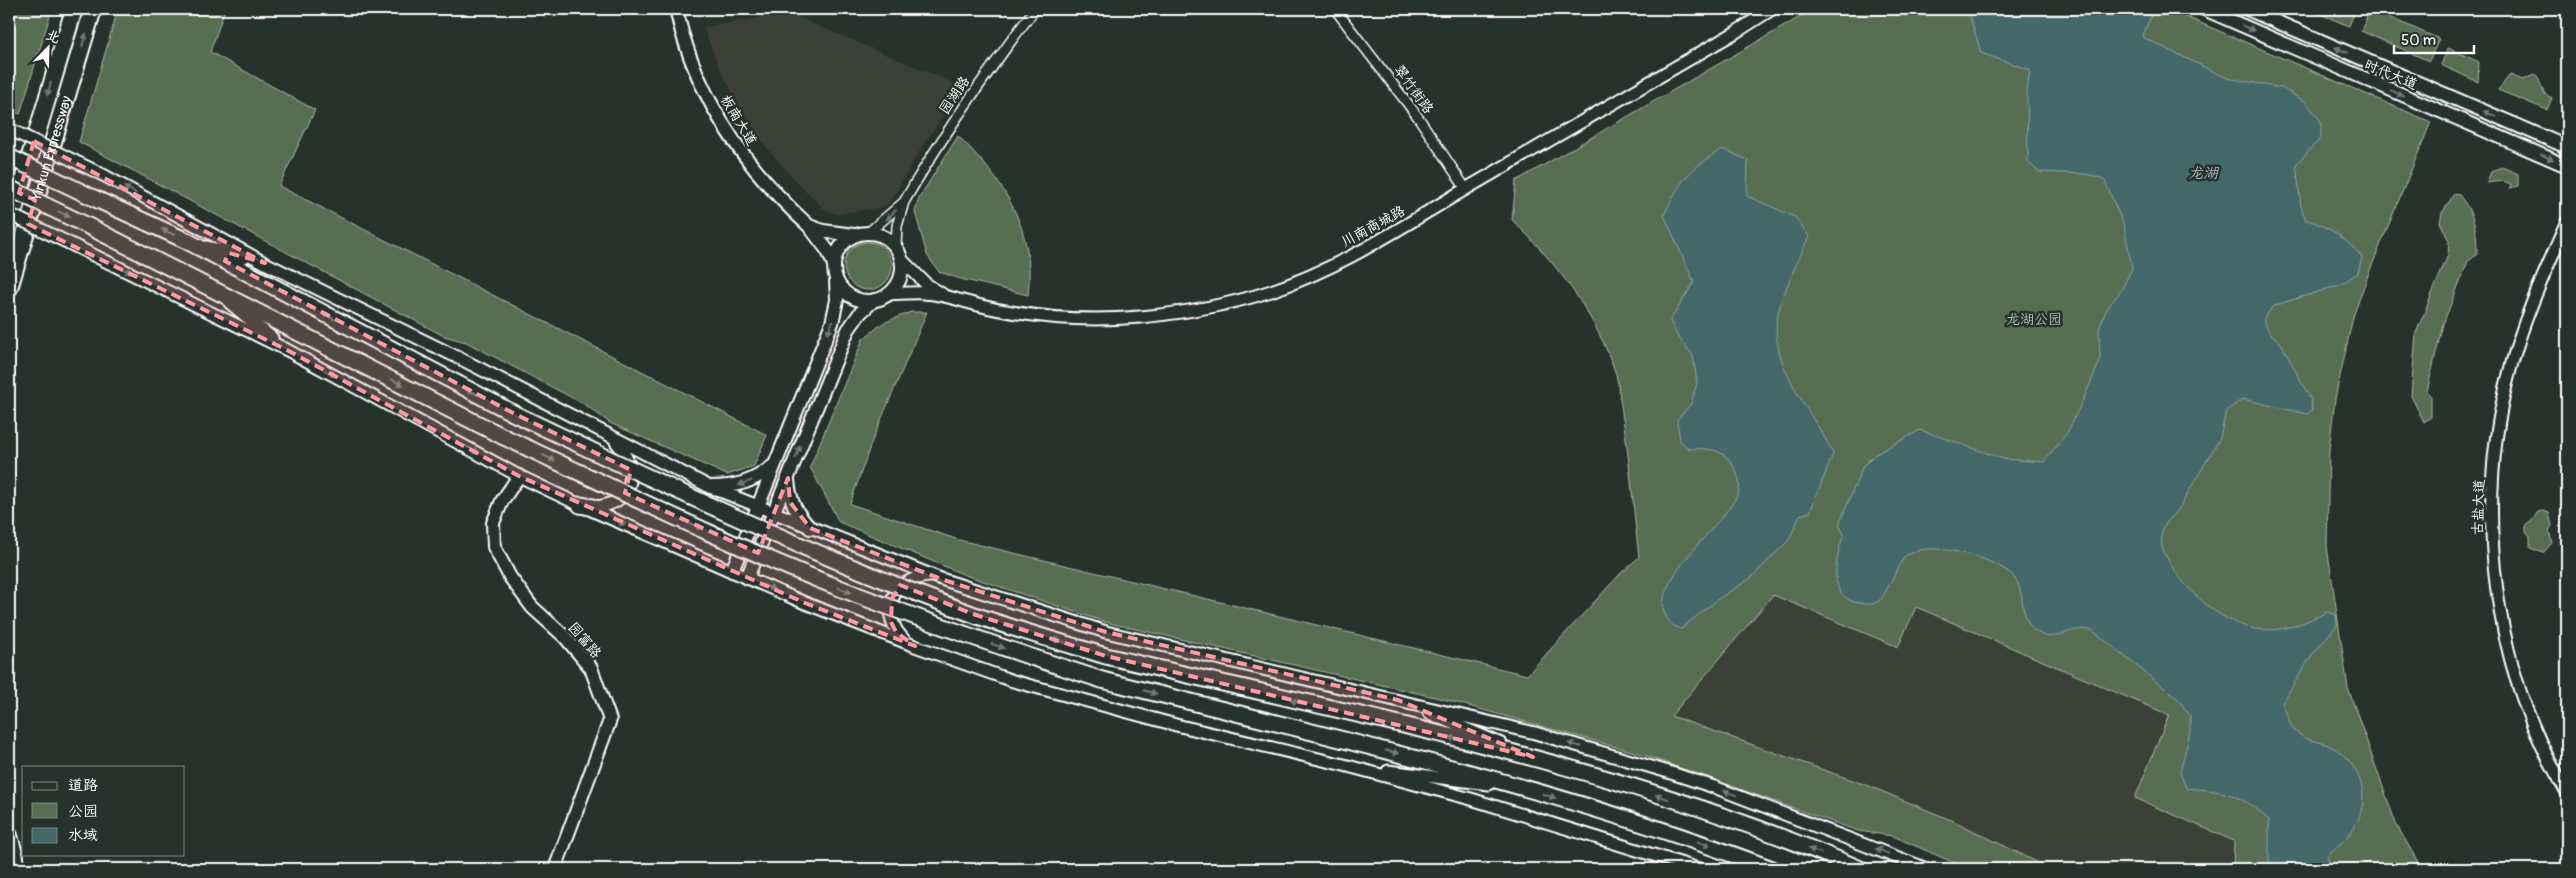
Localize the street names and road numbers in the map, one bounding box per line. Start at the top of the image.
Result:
street label: 时代大道 [2362,56,2420,93]
street label: 翠竹街路 [1390,62,1437,117]
street label: 园湖路 [936,73,973,117]
street label: 板南大道 [717,92,760,149]
street label: Yinkun Expressway [28,94,75,204]
street label: 川南商城路 [1339,202,1408,251]
street label: 古盐大道 [2469,479,2488,535]
street label: 园富路 [564,619,605,662]

